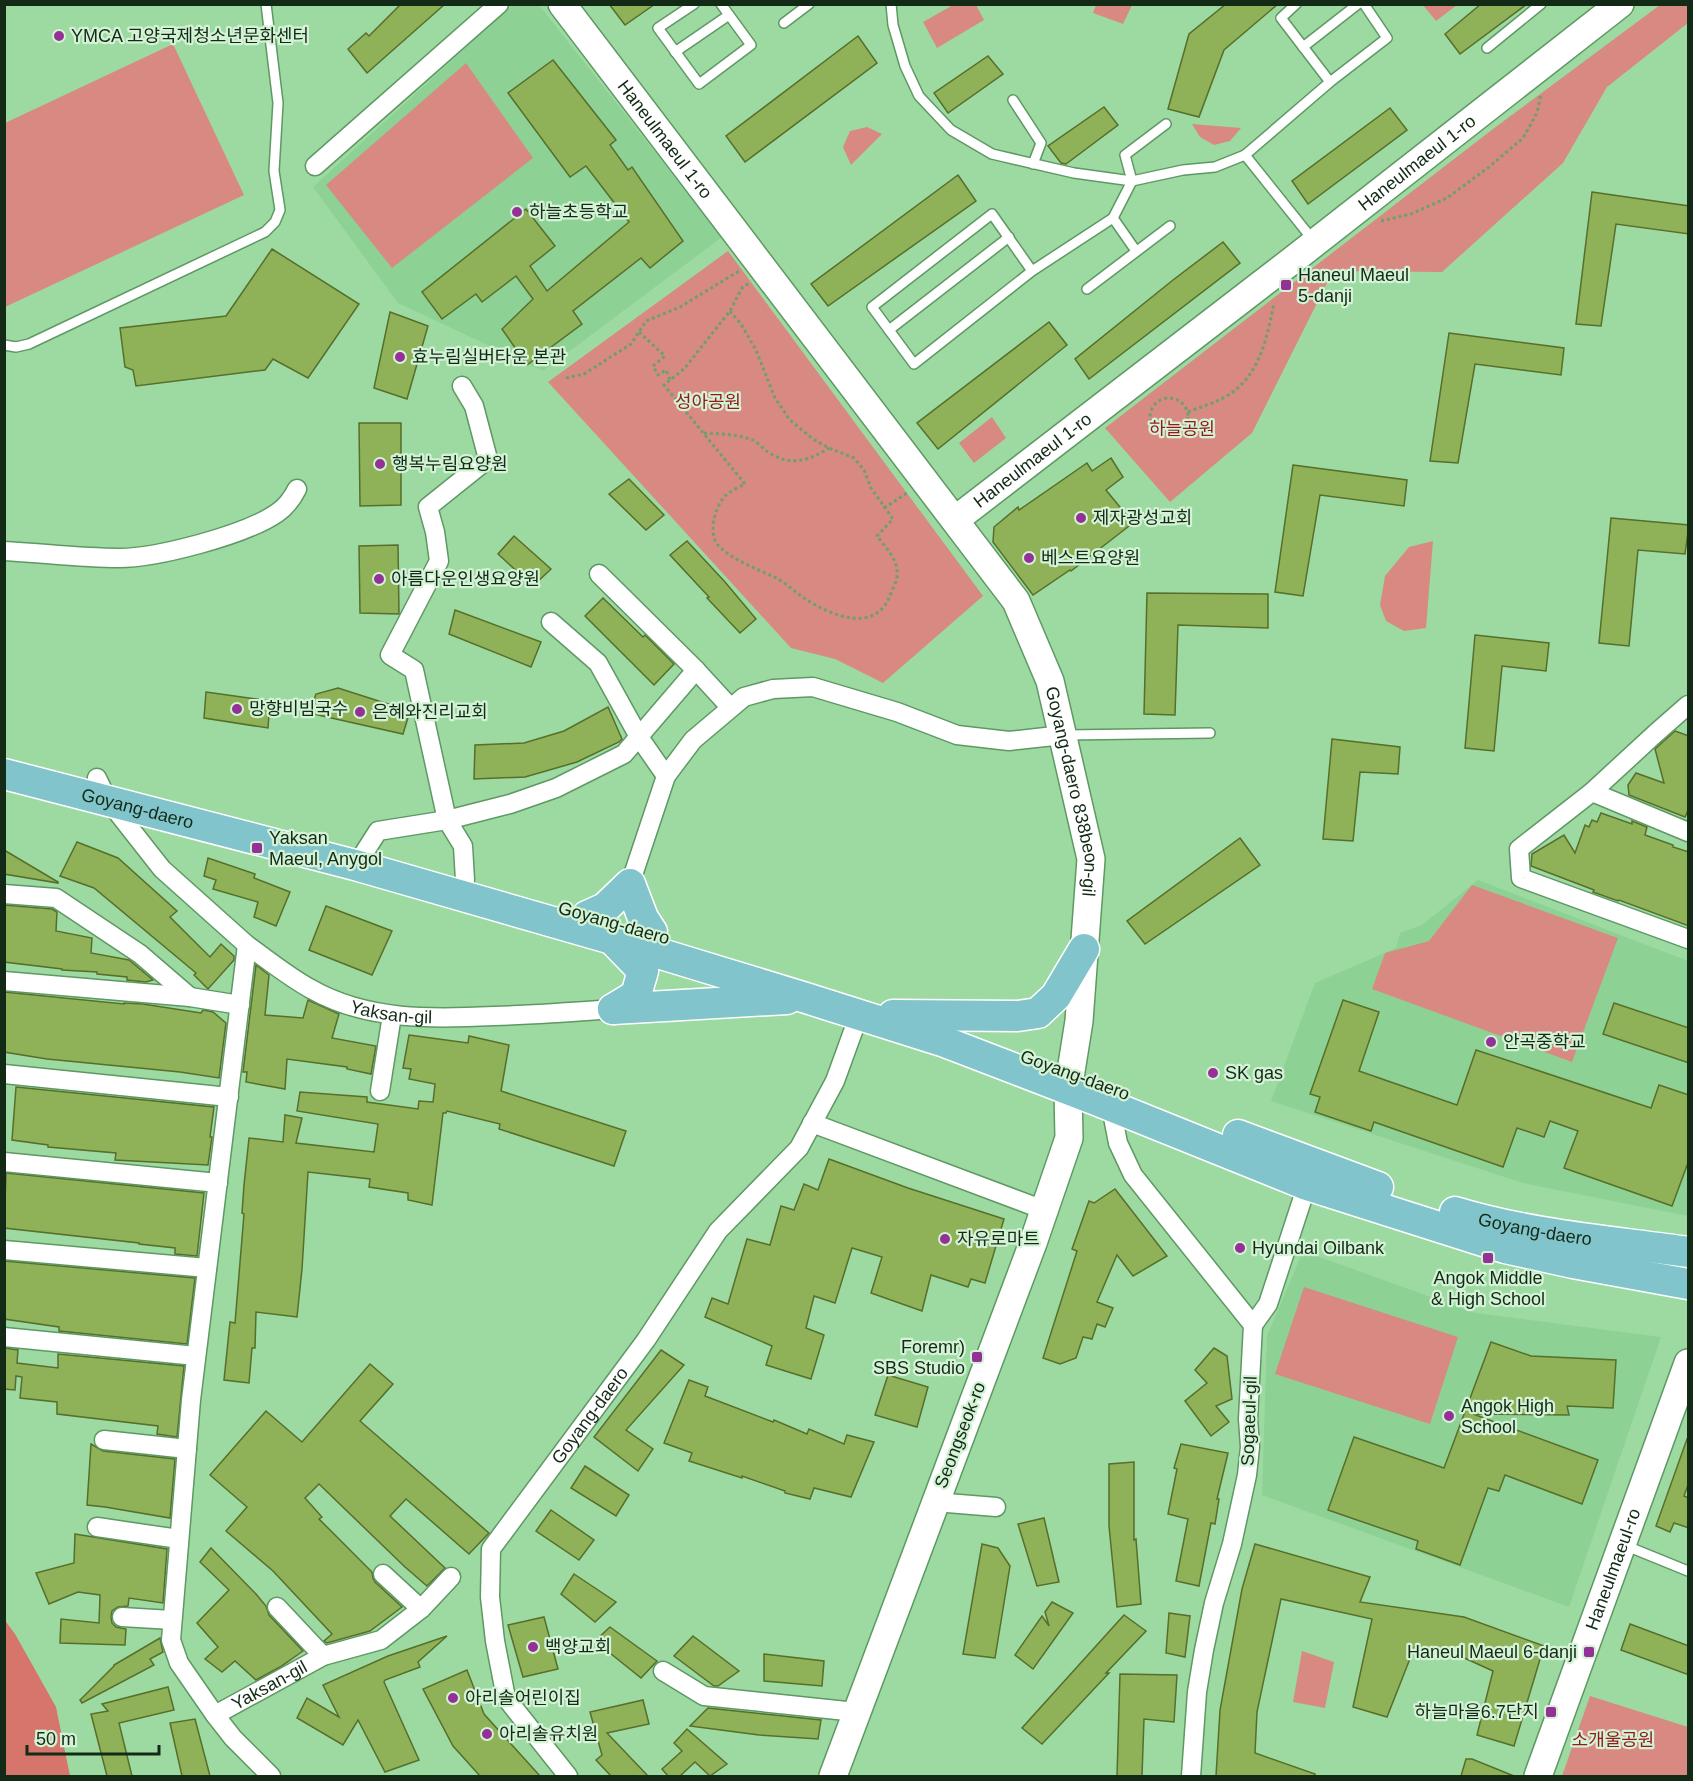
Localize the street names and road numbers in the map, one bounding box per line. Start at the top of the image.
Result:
street label: Haneulmaeul 1-ro [614,76,716,202]
street label: Haneulmaeul 1-ro [1355,111,1480,215]
street label: Haneulmaeul 1-ro [970,409,1095,512]
street label: Goyang-daero 838beon-gil [1042,685,1102,897]
street label: Goyang-daero [79,785,196,833]
street label: Goyang-daero [556,898,672,948]
street label: Yaksan-gil [348,996,432,1027]
street label: Goyang-daero [1018,1046,1132,1104]
street label: Goyang-daero [1476,1209,1593,1249]
street label: Goyang-daero [548,1363,632,1468]
street label: Sogaeul-gil [1237,1376,1261,1466]
street label: Seongseok-ro [931,1379,989,1491]
street label: Haneulmaeul-ro [1582,1506,1644,1633]
street label: Yaksan-gil [228,1657,311,1714]

